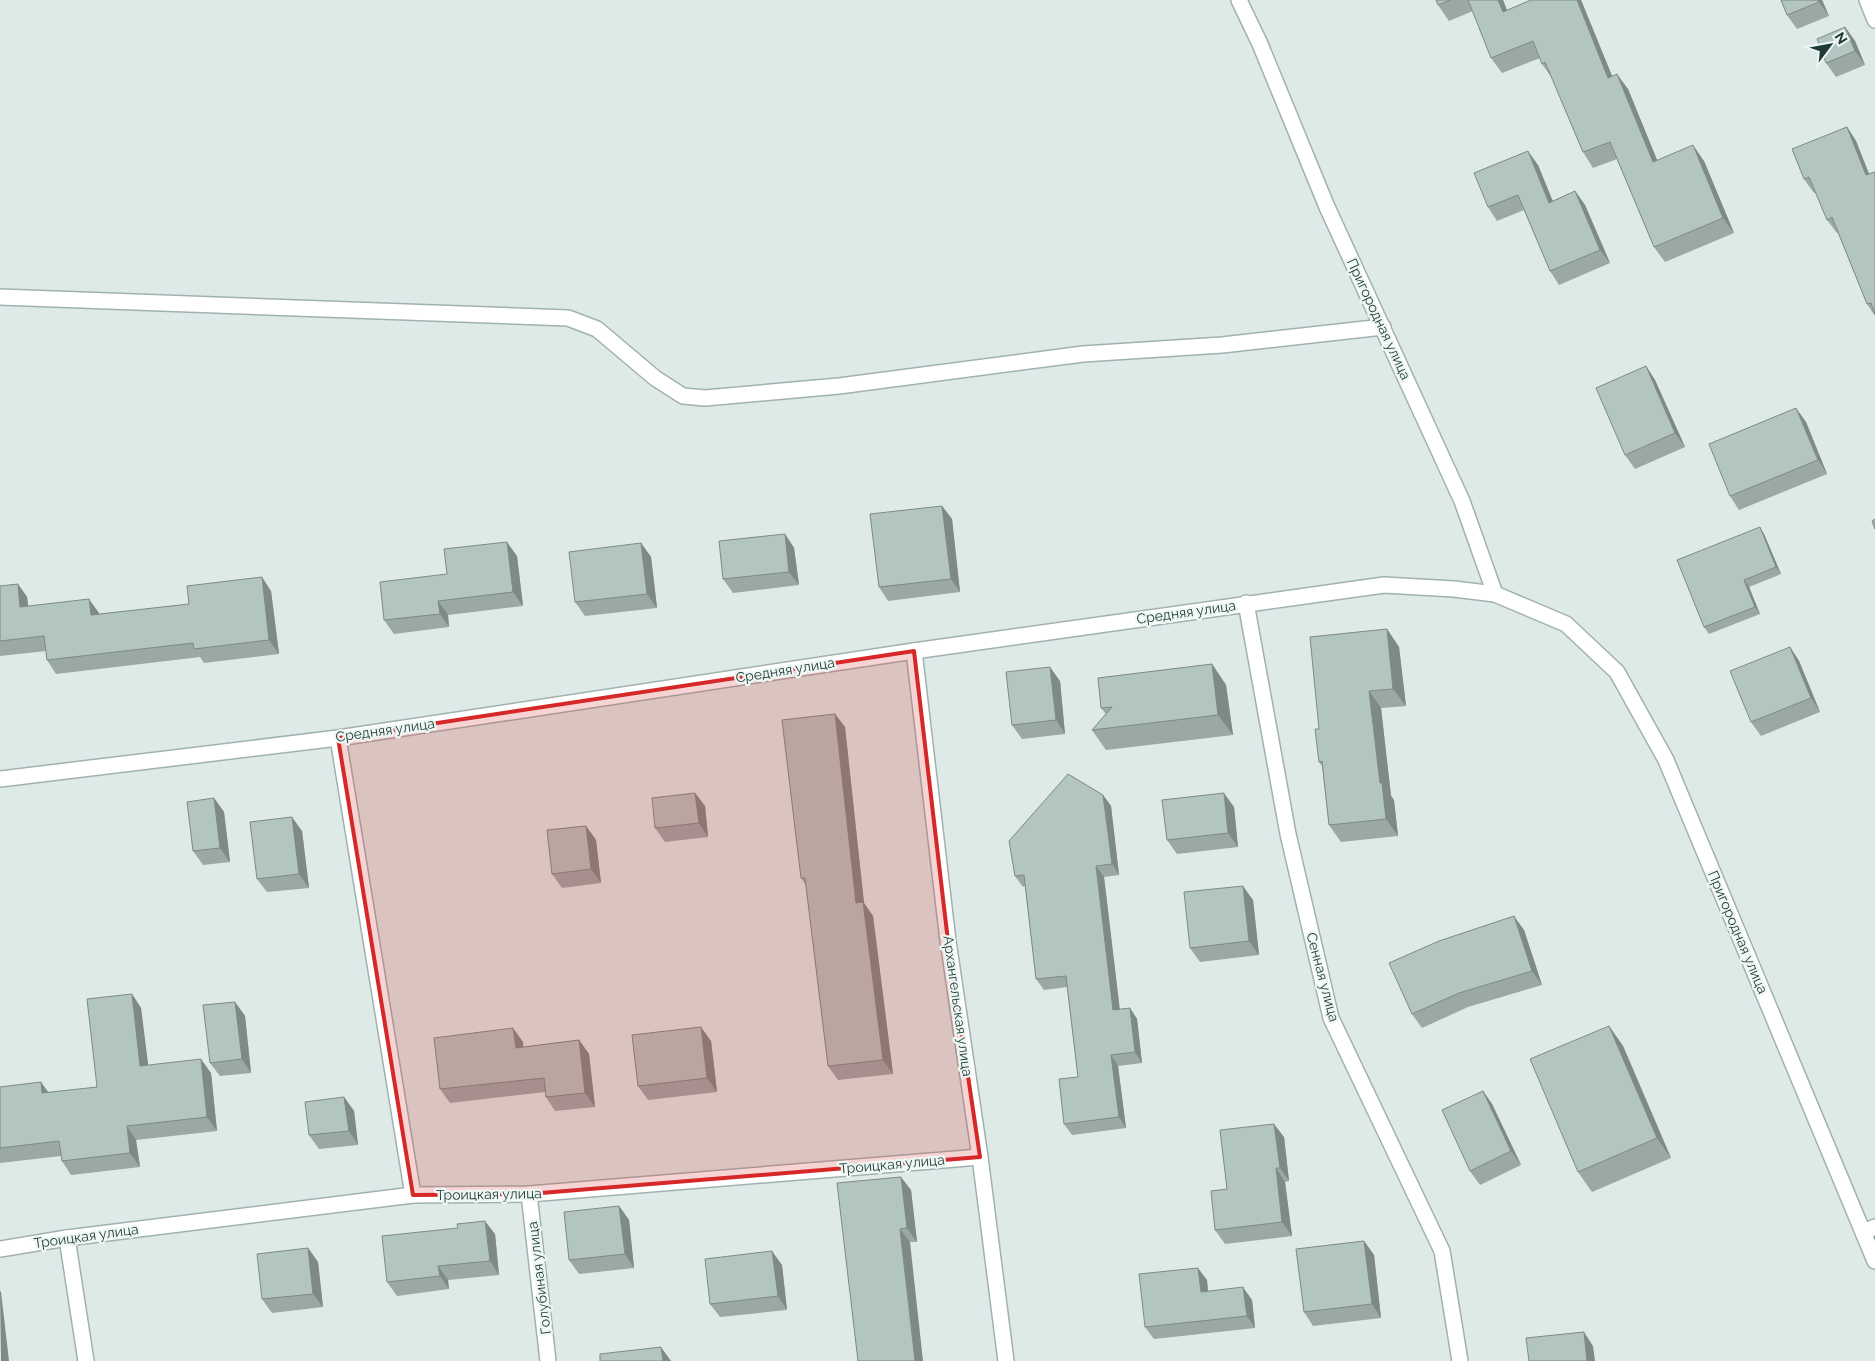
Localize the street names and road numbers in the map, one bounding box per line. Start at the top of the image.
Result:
street label: Пригородная улица [1344,256,1414,382]
street label: Средняя улица [1135,597,1237,627]
street label: Средняя улица [734,654,836,686]
street label: Средняя улица [334,715,436,745]
street label: Пригородная улица [1705,868,1771,996]
street label: Сенная улица [1303,931,1343,1023]
street label: Архангельская улица [940,934,976,1078]
street label: Троицкая улица [839,1151,945,1177]
street label: Троицкая улица [436,1185,542,1203]
street label: Троицкая улица [33,1221,139,1251]
street label: Голубиная улица [524,1221,554,1335]

